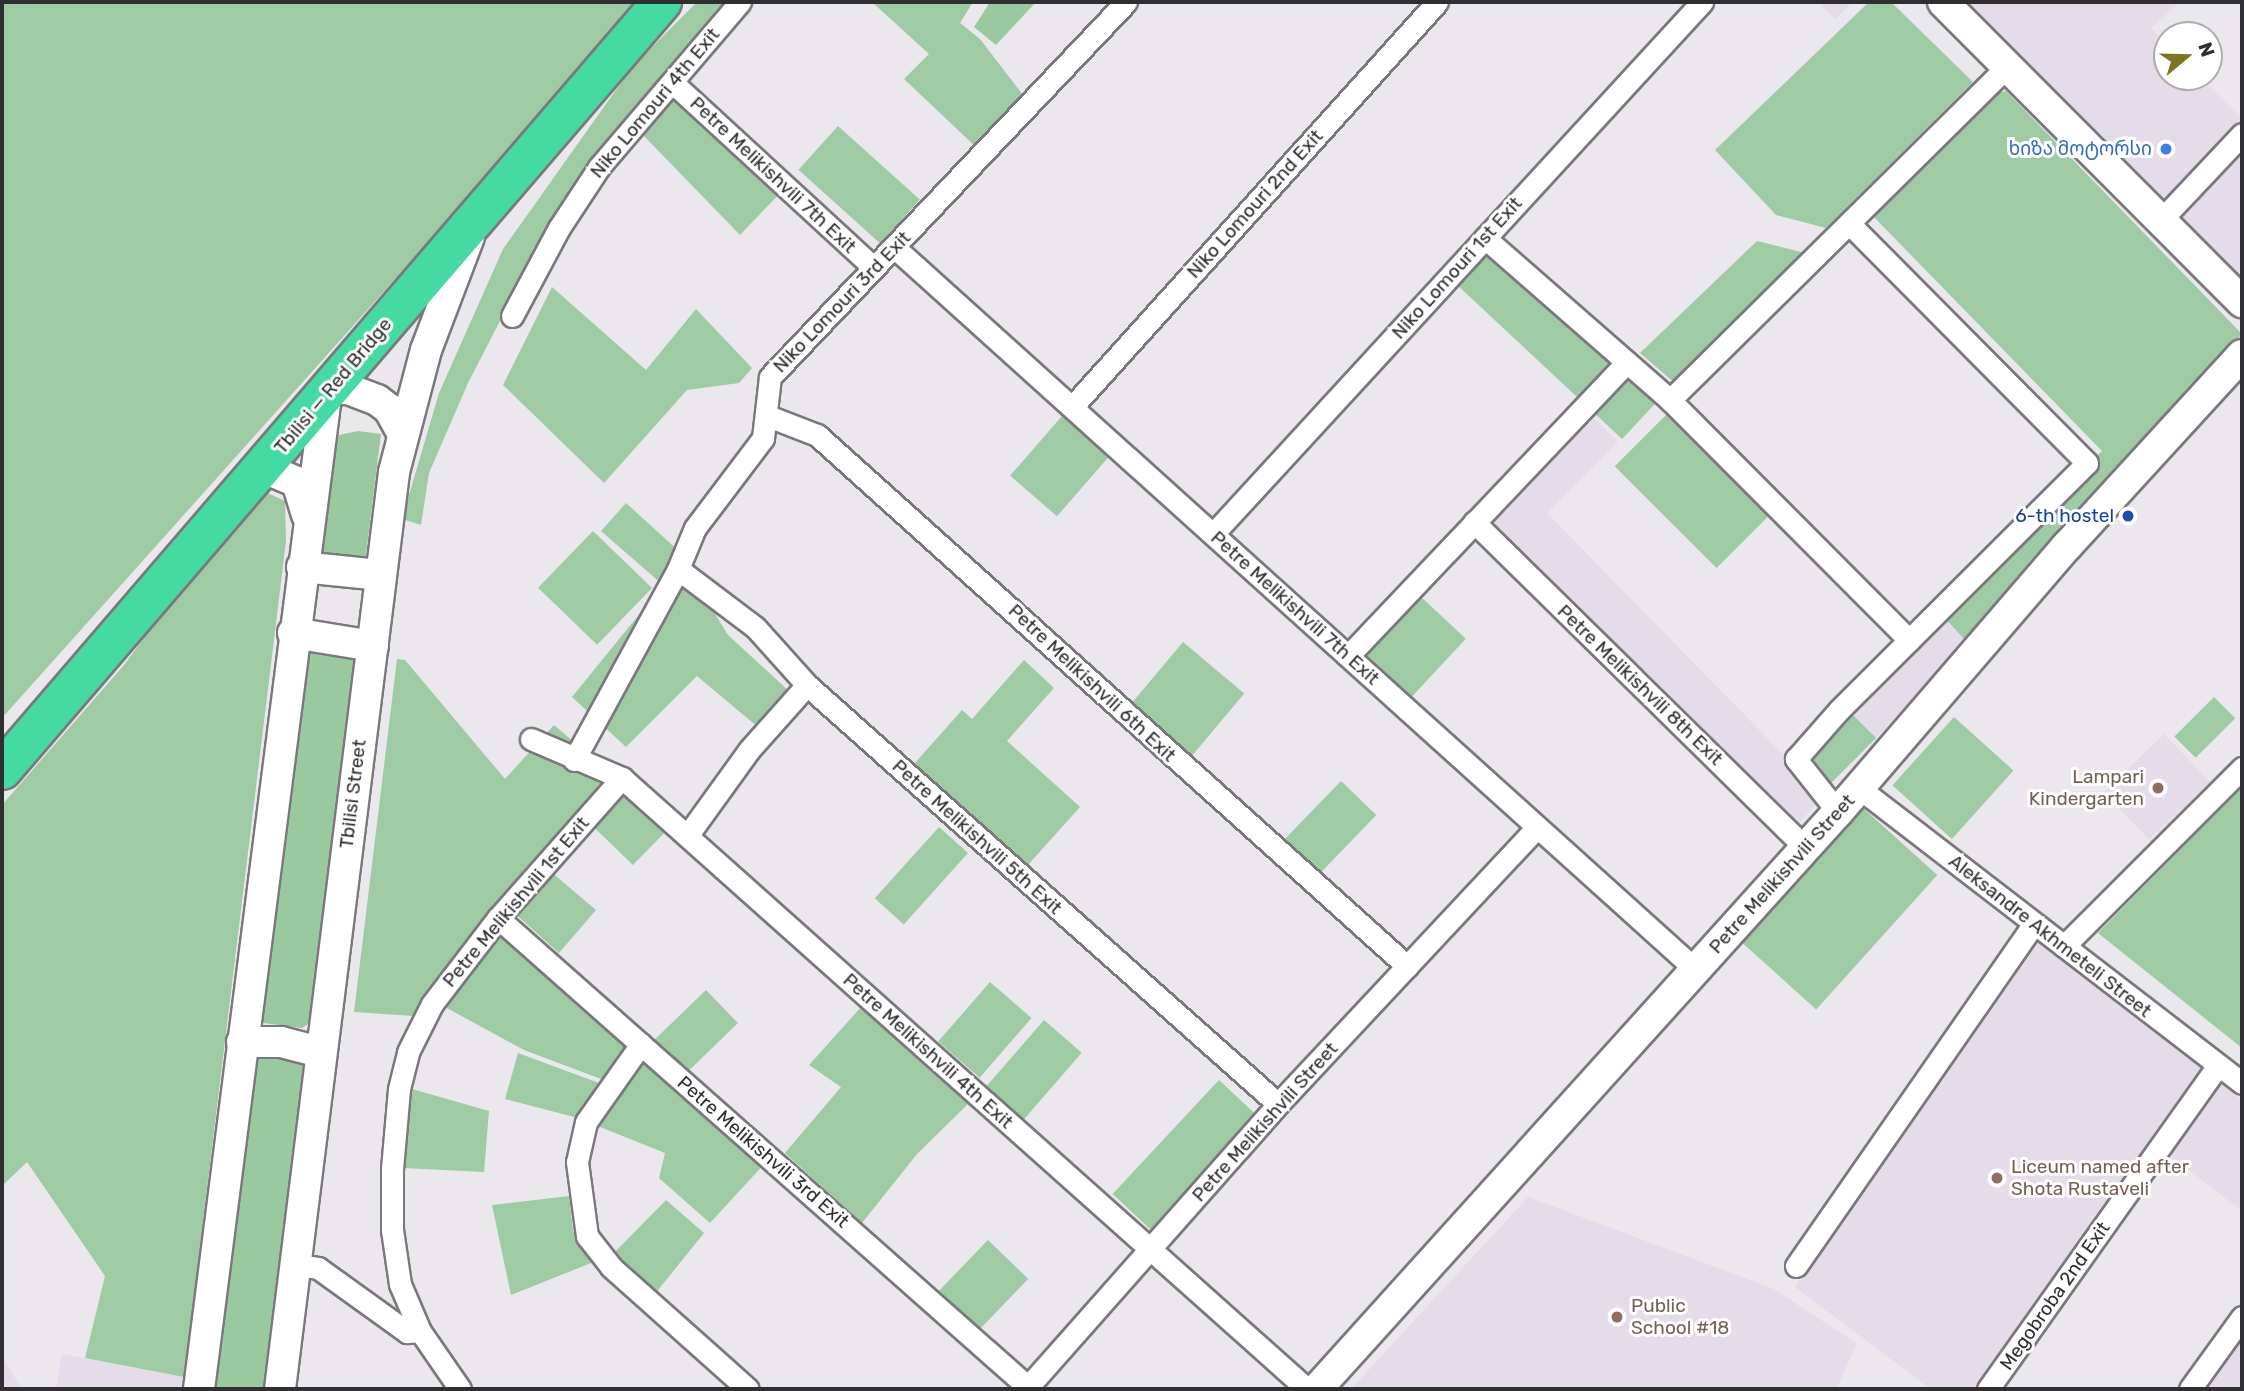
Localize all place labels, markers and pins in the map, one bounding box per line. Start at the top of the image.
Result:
place label: ხიზა მოტორსი [2009,138,2152,160]
marker: ხიზა მოტორსი [2158,141,2174,157]
place label: 6-th hostel [2015,505,2114,527]
marker: 6-th hostel [2120,508,2136,524]
place label: Lampari Kindergarten [2029,766,2144,810]
marker: Lampari Kindergarten [2150,780,2166,796]
place label: Liceum named after Shota Rustaveli [2011,1156,2189,1200]
marker: Liceum named after Shota Rustaveli [1989,1170,2005,1186]
place label: Public School #18 [1631,1295,1729,1339]
marker: Public School #18 [1609,1309,1625,1325]

